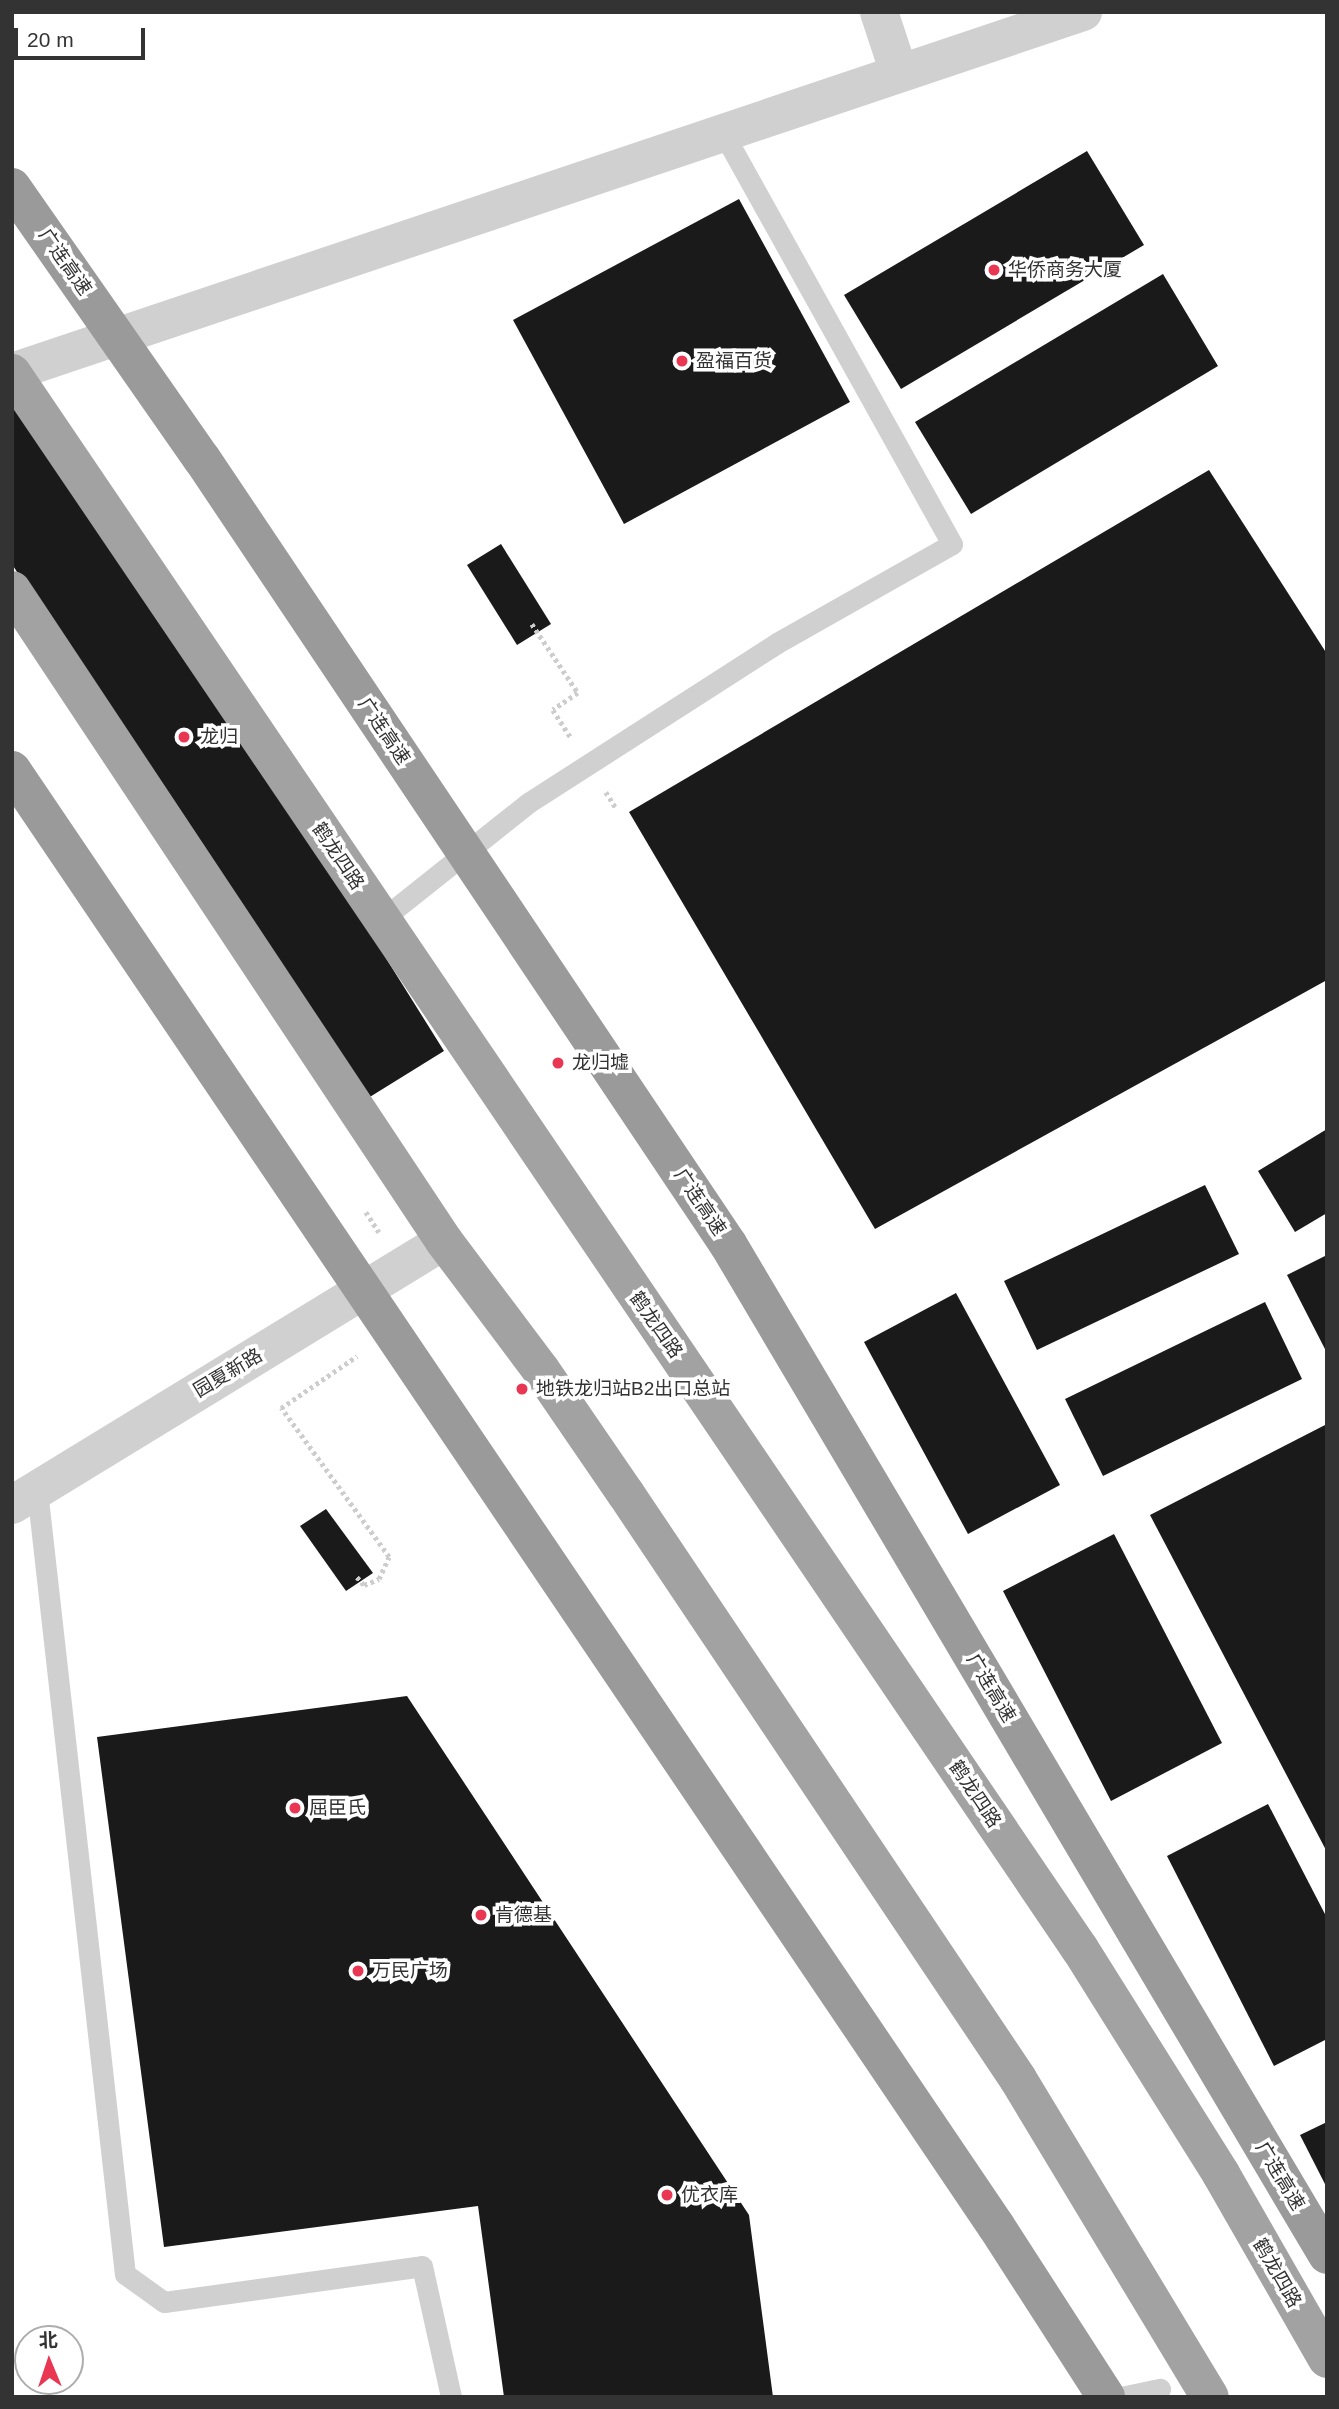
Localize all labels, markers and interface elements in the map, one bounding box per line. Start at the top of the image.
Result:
scale bar [18,14,149,58]
text: 20 m [27,28,74,51]
street label: 广连高速 [34,224,96,300]
place label: 华侨商务大厦 [1008,259,1122,281]
marker: 华侨商务大厦 [986,262,1002,278]
place label: 盈福百货 [696,350,772,372]
marker: 盈福百货 [674,353,690,369]
street label: 广连高速 [353,693,415,769]
place label: 龙归 [200,726,238,748]
marker: 龙归 [174,727,194,747]
street label: 鹤龙四路 [307,818,369,894]
place label: 龙归墟 [572,1052,629,1074]
marker: 龙归墟 [550,1055,566,1071]
street label: 广连高速 [669,1164,731,1240]
street label: 鹤龙四路 [625,1287,687,1363]
street label: 园夏新路 [190,1344,266,1402]
place label: 地铁龙归站B2出口总站 [536,1378,730,1400]
marker: 地铁龙归站B2出口总站 [514,1381,530,1397]
street label: 广连高速 [962,1650,1020,1726]
street label: 鹤龙四路 [944,1756,1006,1832]
place label: 屈臣氏 [309,1797,366,1819]
marker: 屈臣氏 [287,1800,303,1816]
place label: 肯德基 [495,1904,552,1926]
marker: 肯德基 [473,1907,489,1923]
place label: 万民广场 [372,1960,448,1982]
marker: 万民广场 [350,1963,366,1979]
street label: 广连高速 [1251,2138,1309,2214]
place label: 优衣库 [681,2184,738,2206]
marker: 优衣库 [659,2187,675,2203]
street label: 鹤龙四路 [1248,2234,1306,2312]
north arrow [14,2325,84,2395]
text: 北 [38,2330,58,2351]

